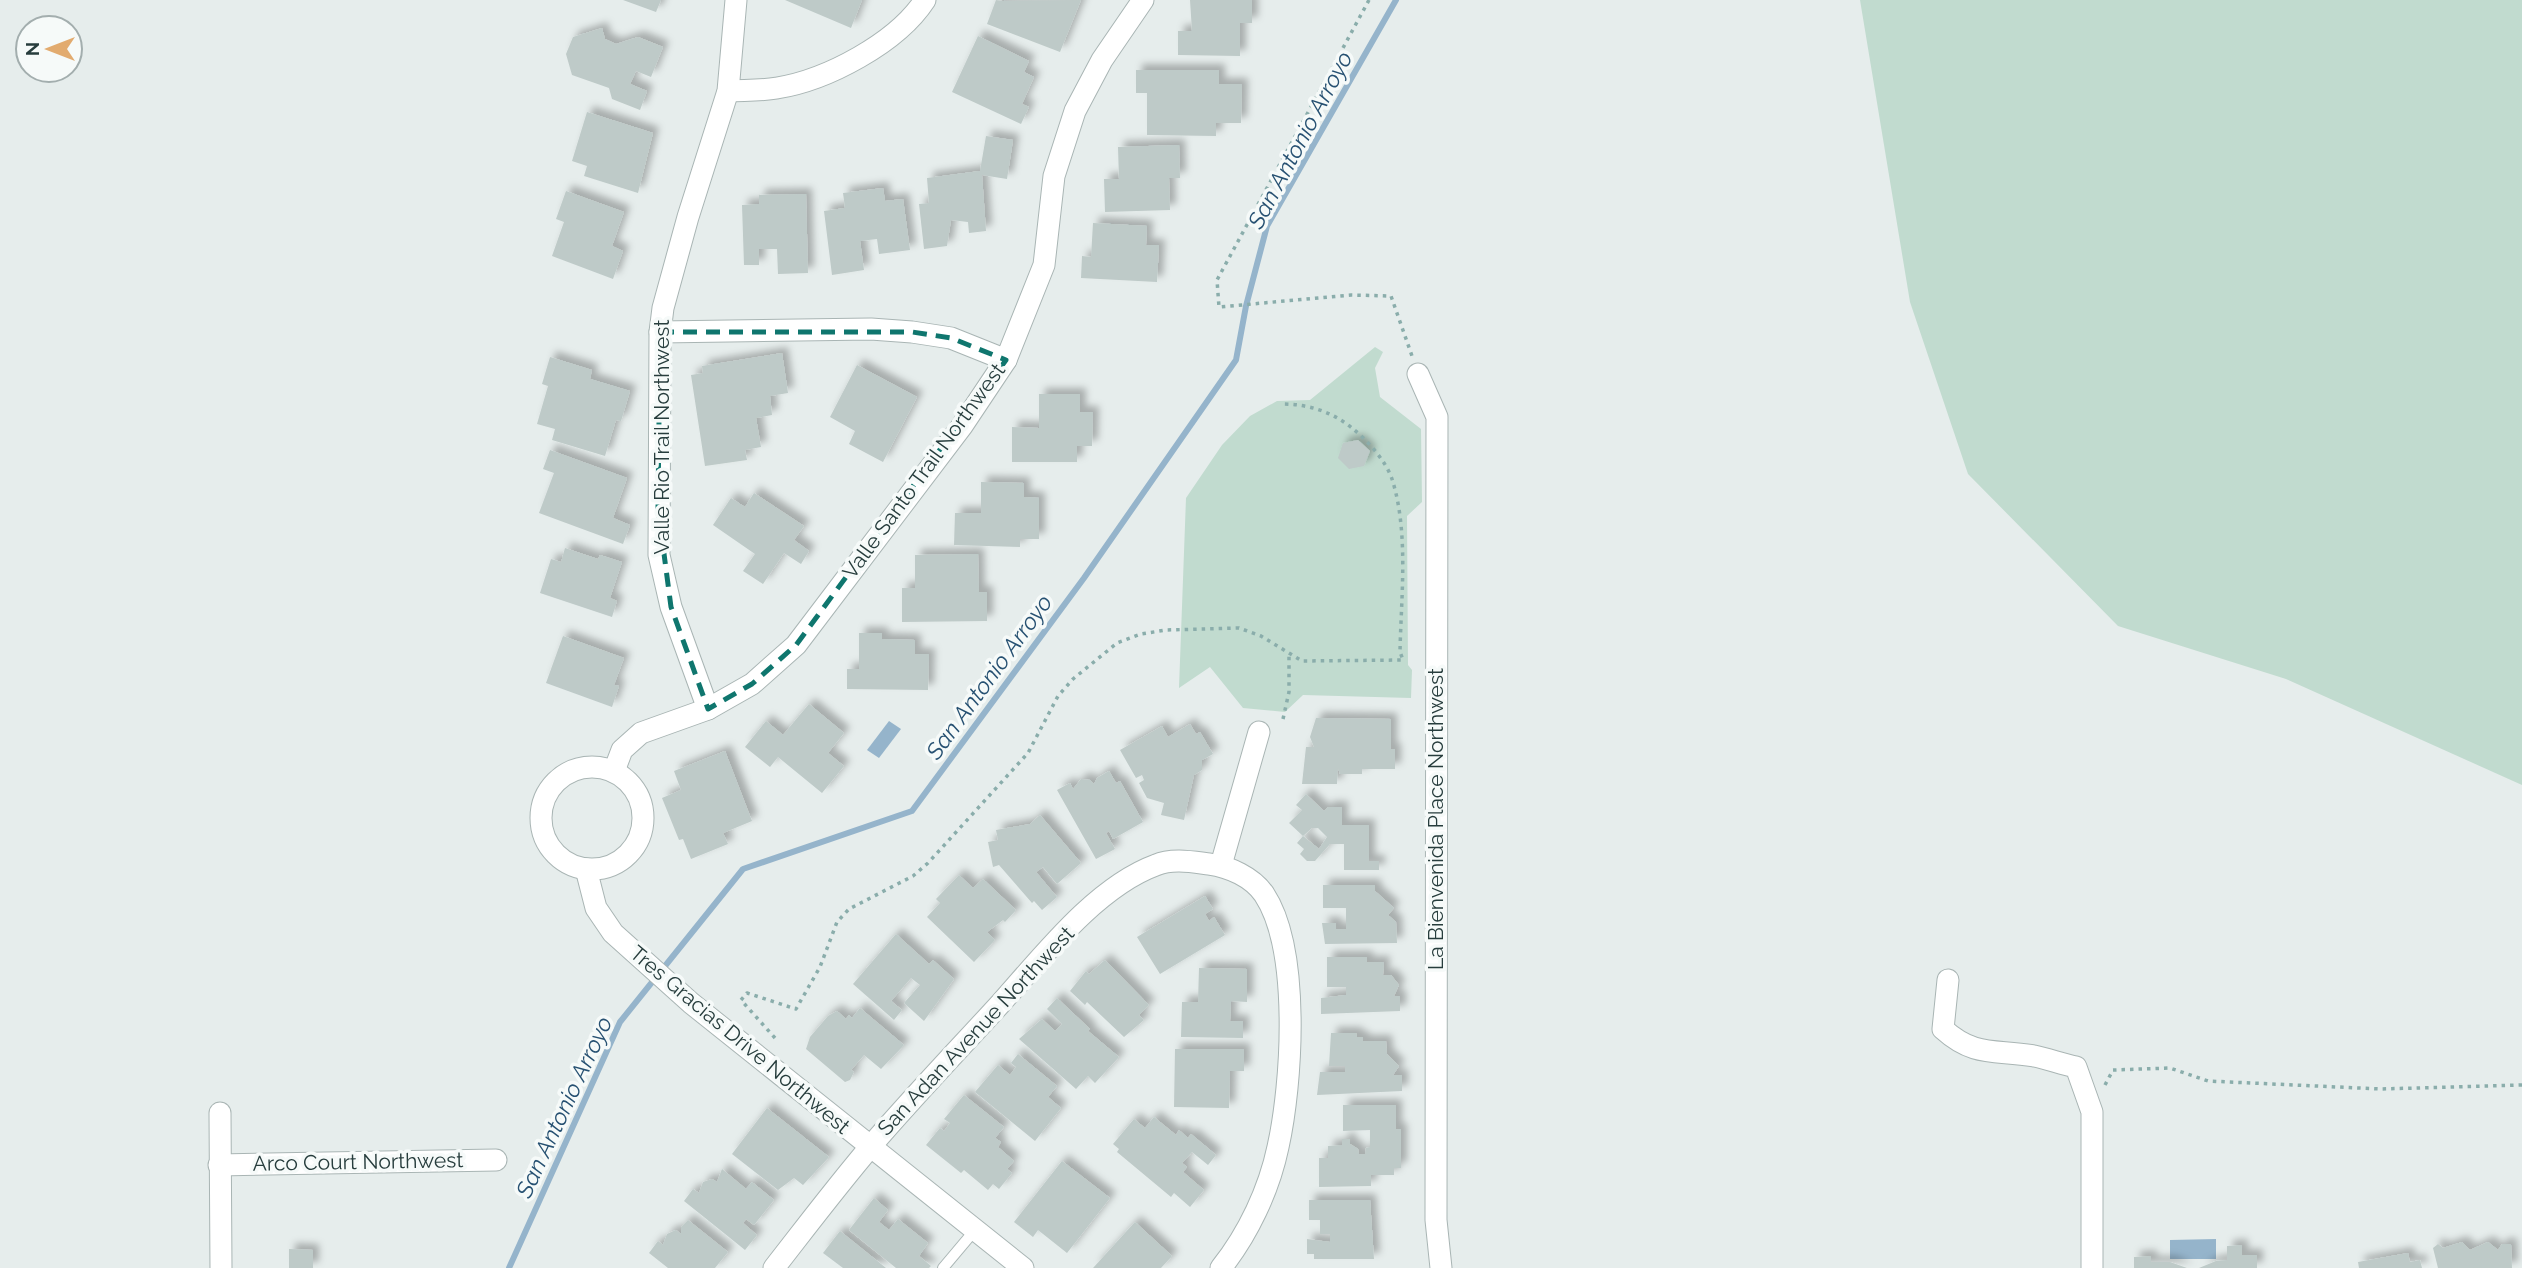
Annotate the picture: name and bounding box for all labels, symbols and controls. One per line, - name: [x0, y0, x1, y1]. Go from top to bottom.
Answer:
- north arrow: [14, 14, 84, 84]
- text: N: [21, 42, 43, 56]
- water label: San Antonio Arroyo: [1241, 47, 1358, 234]
- street label: Valle Rio Trail Northwest: [649, 320, 674, 554]
- street label: Valle Santo Trail Northwest: [837, 358, 1010, 583]
- water label: San Antonio Arroyo: [919, 589, 1057, 765]
- street label: La Bienvenida Place Northwest: [1423, 668, 1448, 970]
- street label: San Adan Avenue Northwest: [872, 921, 1079, 1140]
- street label: Tres Gracias Drive Northwest: [625, 940, 855, 1139]
- water label: San Antonio Arroyo: [509, 1012, 617, 1203]
- street label: Arco Court Northwest: [252, 1147, 464, 1176]

